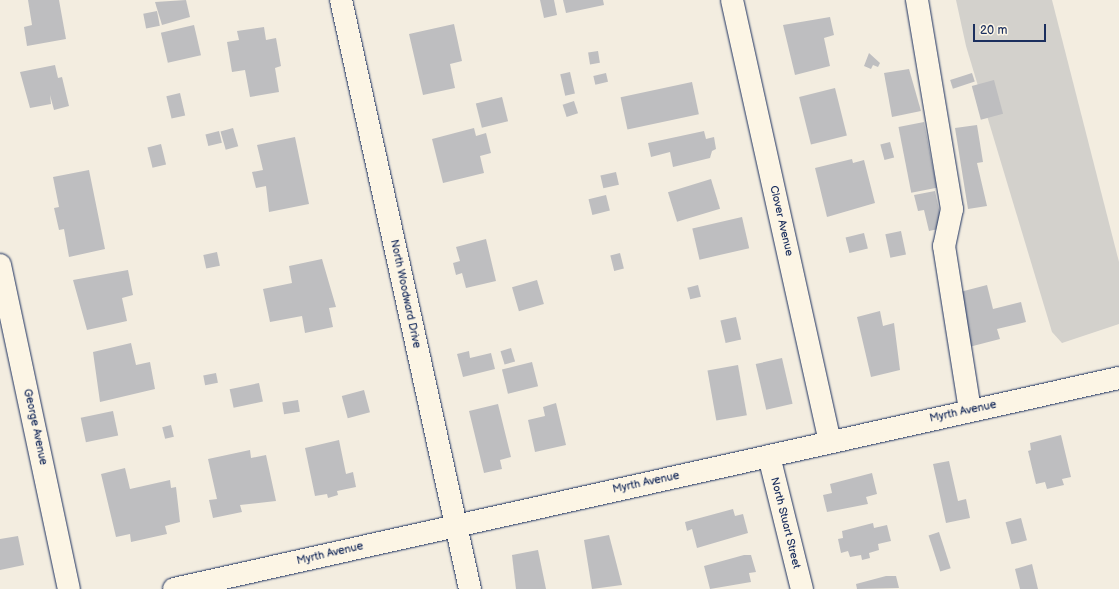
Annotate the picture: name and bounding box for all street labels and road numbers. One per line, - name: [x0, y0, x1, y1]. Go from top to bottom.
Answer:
- street label: Clover Avenue: [766, 184, 796, 258]
- street label: North Woodward Drive: [387, 238, 423, 350]
- street label: George Avenue: [20, 388, 50, 466]
- street label: Myrth Avenue: [928, 398, 998, 426]
- street label: Myrth Avenue: [611, 469, 681, 497]
- street label: North Stuart Street: [767, 476, 803, 570]
- street label: Myrth Avenue: [295, 540, 365, 568]

